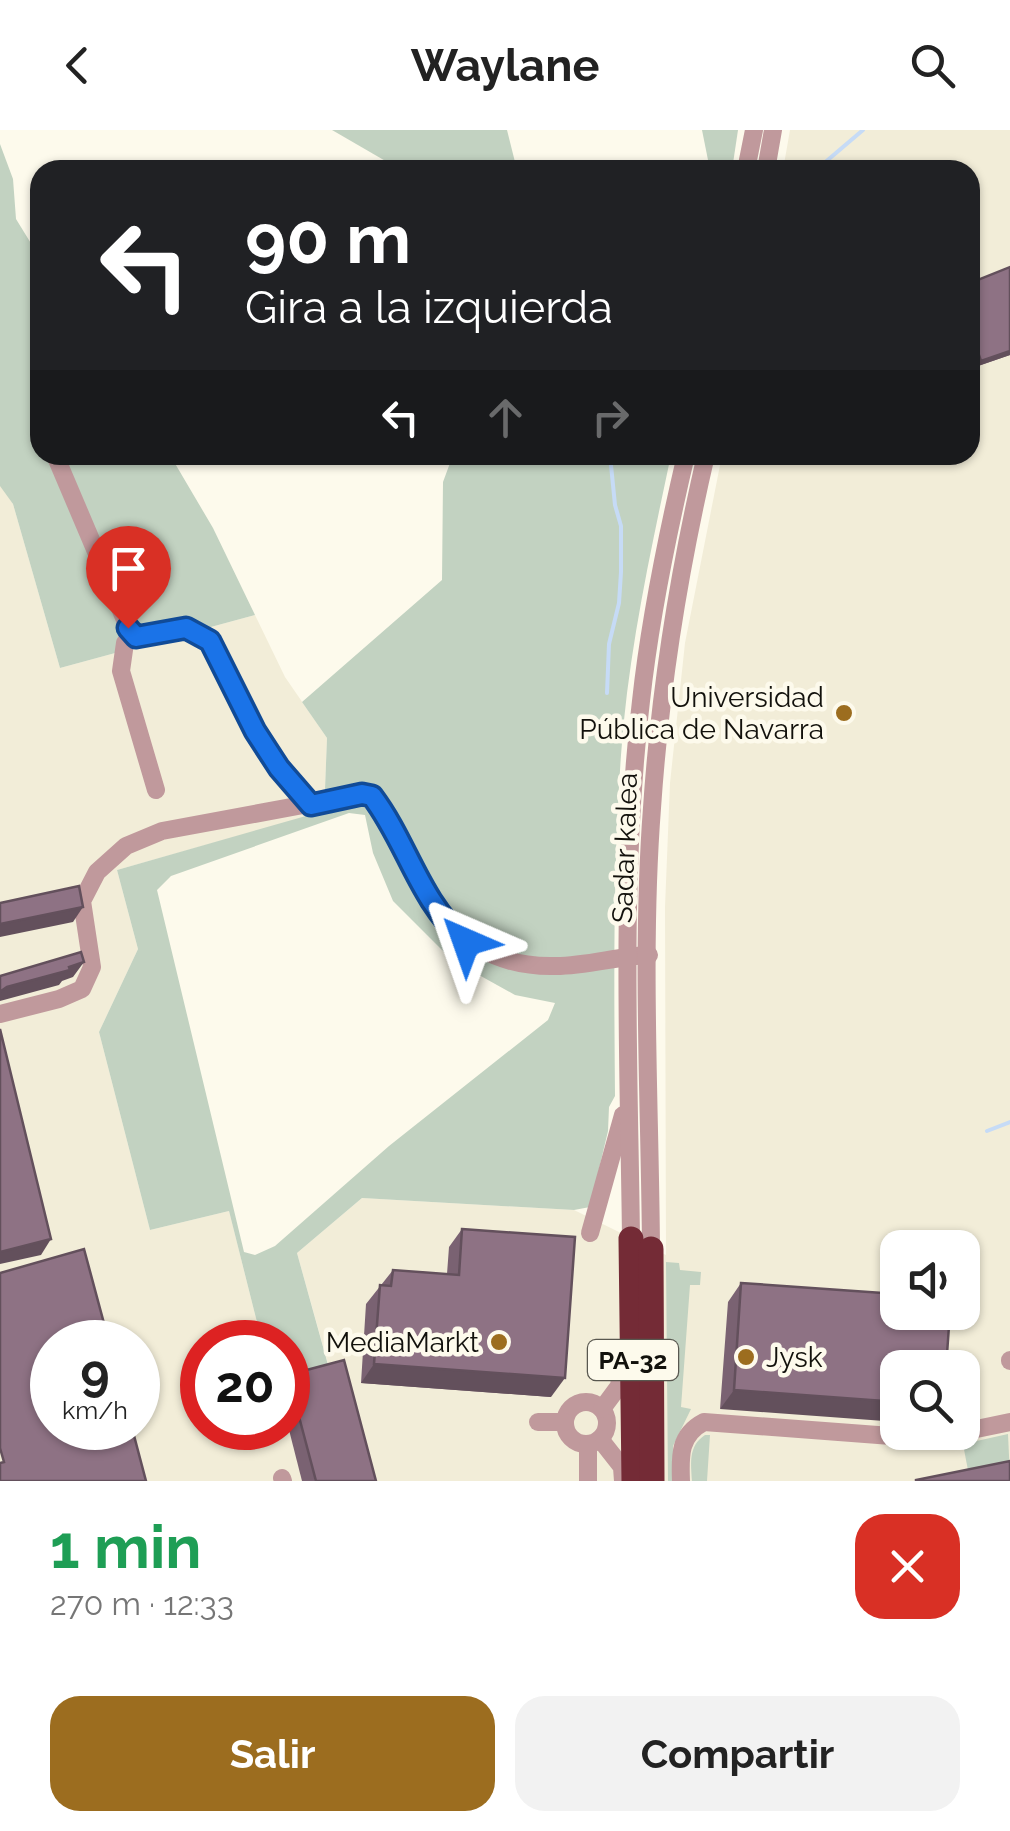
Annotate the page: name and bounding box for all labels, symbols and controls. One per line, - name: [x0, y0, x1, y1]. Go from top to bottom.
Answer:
- icon: back: [50, 38, 105, 93]
- icon: search: [905, 38, 960, 93]
- text: Waylane: [411, 39, 599, 92]
- text: 90 m: [245, 197, 411, 279]
- icon: left: [80, 200, 210, 330]
- text: Gira a la izquierda: [245, 281, 613, 334]
- icon: left: [373, 390, 428, 445]
- icon: ahead: [478, 390, 533, 445]
- icon: right: [583, 390, 638, 445]
- pin: [86, 526, 171, 629]
- icon: arrive: [101, 541, 156, 596]
- place label: Universidad Pública de Navarra: [579, 681, 824, 746]
- marker: Universidad Pública de Navarra: [833, 702, 855, 724]
- street label: Sadar kalea: [606, 772, 644, 924]
- position arrow: [414, 890, 518, 994]
- map controls: [880, 1230, 980, 1450]
- button: sound: [880, 1230, 980, 1330]
- speed limit sign: 20: [180, 1320, 310, 1450]
- place label: MediaMarkt: [326, 1326, 480, 1359]
- marker: MediaMarkt: [488, 1331, 510, 1353]
- road number: PA-32: [588, 1340, 678, 1380]
- place label: Jysk: [766, 1341, 823, 1374]
- text: 9: [80, 1343, 110, 1402]
- marker: Jysk: [735, 1346, 757, 1368]
- button: search: [880, 1350, 980, 1450]
- text: km/h: [62, 1395, 128, 1425]
- text: 1 min: [50, 1512, 201, 1582]
- button: close: [855, 1514, 960, 1619]
- text: 270 m · 12:33: [50, 1585, 234, 1622]
- button: Salir: [50, 1696, 495, 1811]
- button: Compartir: [515, 1696, 960, 1811]

